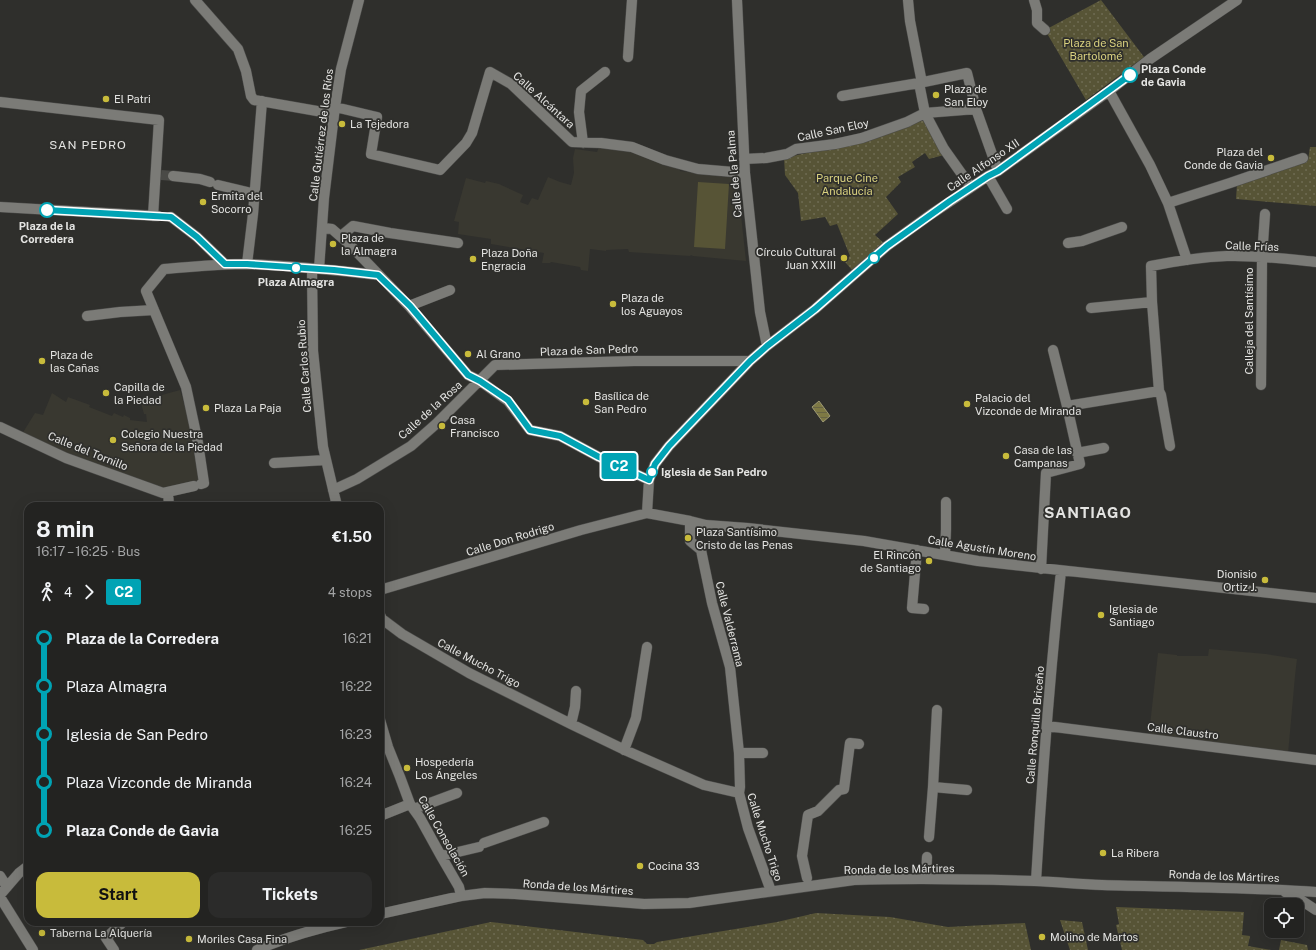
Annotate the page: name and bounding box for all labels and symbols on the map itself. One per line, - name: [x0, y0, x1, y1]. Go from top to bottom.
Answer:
- park label: Plaza de San Bartolomé: [1063, 37, 1129, 62]
- place label: Plaza Conde de Gavia: [1141, 63, 1206, 88]
- marker: Plaza Conde de Gavia: [1122, 67, 1138, 83]
- street label: Calle Gutiérrez de los Ríos: [307, 68, 335, 202]
- street label: Calle Alcántara: [511, 69, 577, 131]
- place label: Plaza de San Eloy: [944, 83, 988, 108]
- marker: Plaza de San Eloy: [931, 90, 941, 100]
- place label: El Patri: [114, 93, 151, 105]
- marker: El Patri: [101, 94, 111, 104]
- street label: Calle San Eloy: [796, 117, 870, 143]
- place label: La Tejedora: [350, 118, 409, 130]
- marker: La Tejedora: [337, 119, 347, 129]
- street label: Calle de la Palma: [724, 130, 744, 218]
- street label: Calle Alfonso XII: [945, 136, 1021, 194]
- district label: SAN PEDRO: [49, 138, 127, 152]
- place label: Plaza del Conde de Gavia: [1184, 146, 1263, 171]
- marker: Plaza del Conde de Gavia: [1266, 153, 1276, 163]
- park label: Parque Cine Andalucía: [816, 172, 878, 197]
- place label: Ermita del Socorro: [211, 190, 263, 215]
- marker: Ermita del Socorro: [198, 197, 208, 207]
- marker: Plaza de la Corredera: [39, 202, 55, 218]
- place label: Plaza de la Corredera: [19, 220, 75, 245]
- place label: Plaza de la Almagra: [341, 232, 397, 257]
- marker: Plaza de la Almagra: [328, 239, 338, 249]
- street label: Calle Frías: [1225, 239, 1279, 253]
- place label: Círculo Cultural Juan XXIII: [756, 246, 836, 271]
- place label: Plaza Doña Engracia: [481, 247, 538, 272]
- unlabelled marker: [868, 252, 880, 264]
- marker: Círculo Cultural Juan XXIII: [839, 253, 849, 263]
- marker: Plaza Doña Engracia: [468, 254, 478, 264]
- marker: Plaza Almagra: [290, 262, 302, 274]
- street label: Calleja del Santísimo: [1243, 268, 1255, 374]
- place label: Plaza Almagra: [258, 276, 334, 288]
- place label: Plaza de los Aguayos: [621, 292, 683, 317]
- marker: Plaza de los Aguayos: [608, 299, 618, 309]
- street label: Calle Carlos Rubio: [295, 319, 313, 413]
- street label: Plaza de San Pedro: [540, 342, 638, 358]
- place label: Al Grano: [476, 348, 521, 360]
- place label: Plaza de las Cañas: [50, 349, 99, 374]
- marker: Al Grano: [463, 349, 473, 359]
- marker: Plaza de las Cañas: [37, 356, 47, 366]
- street label: Calle de la Rosa: [396, 378, 464, 442]
- place label: Capilla de la Piedad: [114, 381, 165, 406]
- marker: Capilla de la Piedad: [101, 388, 111, 398]
- place label: Basílica de San Pedro: [594, 390, 649, 415]
- place label: Palacio del Vizconde de Miranda: [975, 392, 1081, 417]
- marker: Basílica de San Pedro: [581, 397, 591, 407]
- marker: Palacio del Vizconde de Miranda: [962, 399, 972, 409]
- place label: Plaza La Paja: [214, 402, 281, 414]
- marker: Plaza La Paja: [201, 403, 211, 413]
- place label: Casa Francisco: [450, 414, 499, 439]
- marker: Casa Francisco: [437, 421, 447, 431]
- place label: Colegio Nuestra Señora de la Piedad: [121, 428, 222, 453]
- street label: Calle del Tornillo: [46, 429, 130, 473]
- marker: Colegio Nuestra Señora de la Piedad: [108, 435, 118, 445]
- place label: Casa de las Campanas: [1014, 444, 1072, 469]
- marker: Casa de las Campanas: [1001, 451, 1011, 461]
- line badge: C2: [601, 453, 637, 479]
- marker: Iglesia de San Pedro: [646, 466, 658, 478]
- place label: Iglesia de San Pedro: [661, 466, 767, 478]
- district label: SANTIAGO: [1044, 504, 1132, 521]
- street label: Calle Don Rodrigo: [464, 520, 556, 558]
- place label: Plaza Santísimo Cristo de las Penas: [696, 526, 793, 551]
- marker: Plaza Santísimo Cristo de las Penas: [683, 533, 693, 543]
- street label: Calle Agustín Moreno: [927, 533, 1037, 563]
- place label: El Rincón de Santiago: [860, 549, 921, 574]
- marker: El Rincón de Santiago: [924, 556, 934, 566]
- place label: Dionisio Ortiz J.: [1217, 568, 1257, 593]
- marker: Dionisio Ortiz J.: [1260, 575, 1270, 585]
- street label: Calle Valderrama: [714, 580, 746, 668]
- place label: Iglesia de Santiago: [1109, 603, 1158, 628]
- marker: Iglesia de Santiago: [1096, 610, 1106, 620]
- street label: Calle Mucho Trigo: [436, 636, 522, 690]
- street label: Calle Ronquillo Briceño: [1024, 665, 1046, 785]
- street label: Calle Claustro: [1146, 721, 1220, 741]
- place label: Hospedería Los Ángeles: [415, 756, 478, 781]
- marker: Hospedería Los Ángeles: [402, 763, 412, 773]
- street label: Calle Mucho Trigo: [745, 791, 785, 883]
- street label: Calle Consolación: [416, 794, 472, 878]
- place label: La Ribera: [1111, 847, 1159, 859]
- marker: La Ribera: [1098, 848, 1108, 858]
- place label: Cocina 33: [648, 860, 699, 872]
- marker: Cocina 33: [635, 861, 645, 871]
- street label: Ronda de los Mártires: [843, 862, 955, 876]
- street label: Ronda de los Mártires: [1168, 868, 1280, 884]
- street label: Ronda de los Mártires: [522, 877, 634, 897]
- place label: Taberna La Alquería: [50, 927, 152, 939]
- marker: Taberna La Alquería: [37, 928, 47, 938]
- place label: Molino de Martos: [1050, 931, 1139, 943]
- marker: Molino de Martos: [1037, 932, 1047, 942]
- place label: Moriles Casa Fina: [197, 933, 287, 945]
- marker: Moriles Casa Fina: [184, 934, 194, 944]

